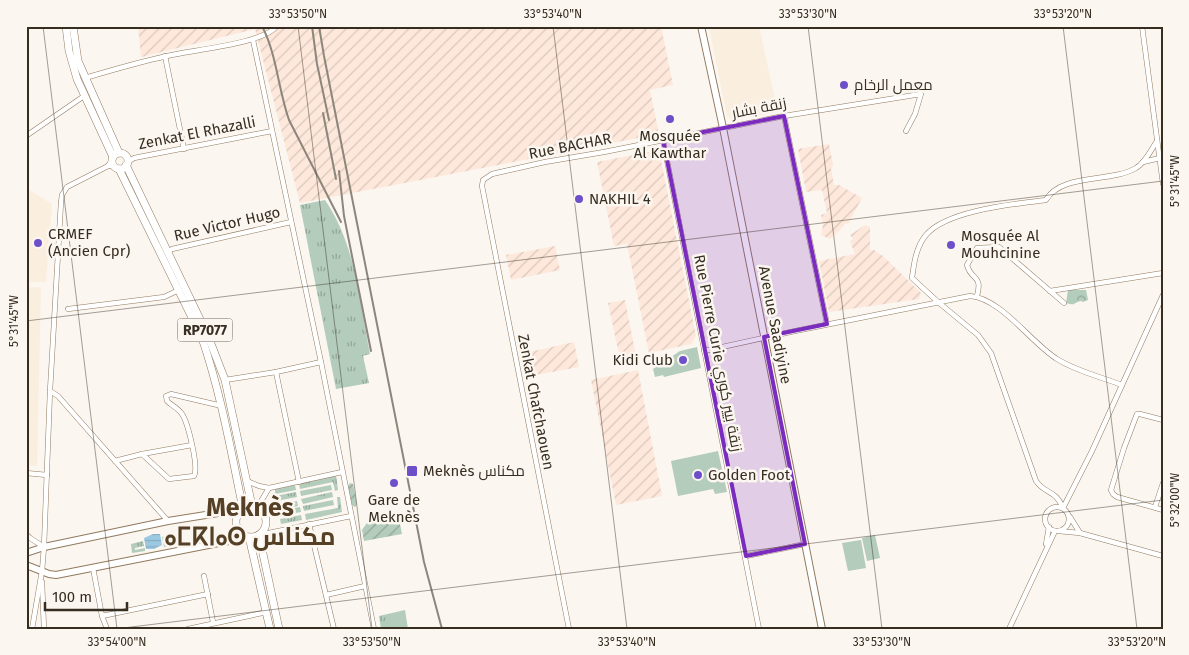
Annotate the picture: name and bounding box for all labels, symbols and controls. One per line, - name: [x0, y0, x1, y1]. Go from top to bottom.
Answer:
- text: 33°53'50"N: [269, 7, 327, 21]
- text: 33°53'40"N: [524, 7, 582, 21]
- text: 33°53'30"N: [779, 7, 837, 21]
- text: 33°53'20"N: [1034, 7, 1092, 21]
- place label: معمل الرخام: [854, 76, 933, 95]
- marker: معمل الرخام: [838, 79, 850, 91]
- street label: زنقة بشار: [729, 94, 788, 122]
- street label: Zenkat El Rhazalli: [137, 113, 257, 153]
- marker: Mosquée Al Kawthar: [664, 113, 676, 125]
- place label: Mosquée Al Kawthar: [634, 127, 707, 162]
- street label: Rue BACHAR: [527, 129, 613, 163]
- text: 5°31'45"W: [1168, 155, 1182, 207]
- place label: NAKHIL 4: [589, 190, 651, 208]
- marker: NAKHIL 4: [573, 193, 585, 205]
- street label: Rue Victor Hugo: [172, 203, 282, 245]
- place label: CRMEF (Ancien Cpr): [48, 225, 130, 260]
- place label: Mosquée Al Mouhcinine: [961, 227, 1040, 262]
- marker: CRMEF (Ancien Cpr): [32, 237, 44, 249]
- marker: Mosquée Al Mouhcinine: [945, 239, 957, 251]
- street label: Rue Pierre Curie زنقة بيير كوري: [687, 253, 746, 454]
- street label: Avenue Saadiyine: [755, 264, 795, 386]
- text: 5°31'45"W: [7, 295, 21, 347]
- road number: RP7077: [178, 318, 232, 342]
- street label: Zenkat Chafchaouen: [514, 332, 558, 472]
- place label: Kidi Club: [612, 351, 673, 369]
- marker: Kidi Club: [677, 354, 689, 366]
- place label: Meknès مكناس: [423, 462, 525, 481]
- marker: Meknès مكناس: [405, 464, 419, 478]
- place label: Golden Foot: [708, 466, 791, 484]
- marker: Golden Foot: [692, 469, 704, 481]
- text: 5°32'00"W: [1168, 473, 1182, 527]
- marker: Gare de Meknès: [388, 477, 400, 489]
- place label: Gare de Meknès: [368, 491, 420, 526]
- district label: Meknès ⴰⵎⴽⵏⴰⵙ مكناس: [164, 493, 336, 552]
- scale bar: [45, 580, 128, 612]
- text: 100 m: [52, 588, 92, 606]
- text: 33°54'00"N: [88, 635, 146, 649]
- text: 33°53'50"N: [343, 635, 401, 649]
- text: 33°53'40"N: [598, 635, 656, 649]
- text: 33°53'30"N: [853, 635, 911, 649]
- text: 33°53'20"N: [1108, 635, 1166, 649]

